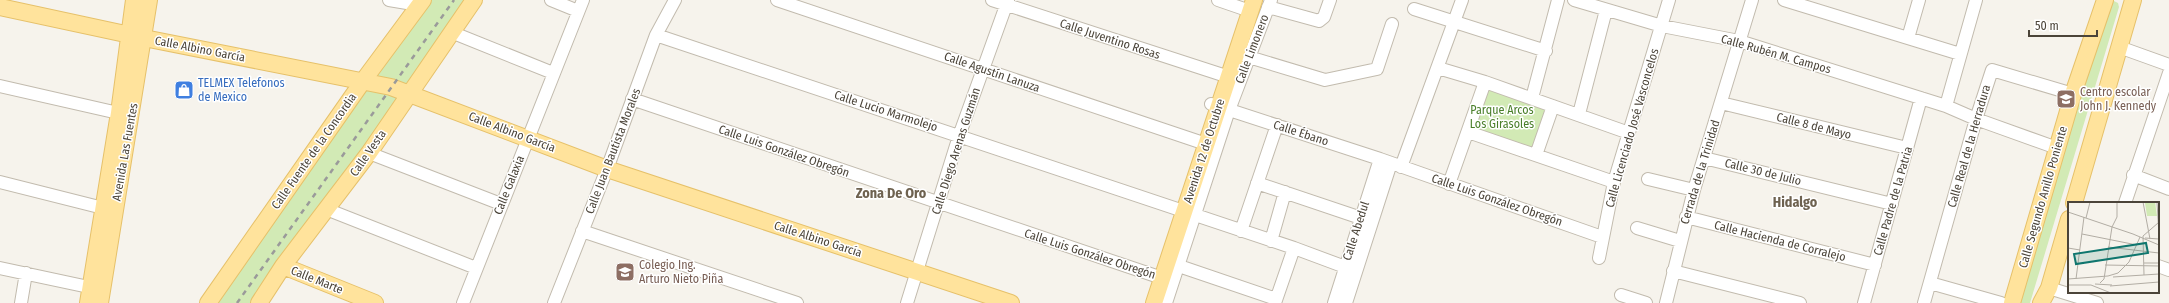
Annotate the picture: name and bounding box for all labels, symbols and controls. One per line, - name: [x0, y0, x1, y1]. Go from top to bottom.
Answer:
- street label: Calle Limonero: [1232, 12, 1272, 86]
- scale bar: [2029, 12, 2097, 38]
- street label: Calle Juventino Rosas: [1058, 16, 1162, 62]
- text: 50 m: [2035, 19, 2059, 33]
- street label: Calle Rubén M. Campos: [1719, 32, 1833, 76]
- street label: Calle Albino García: [154, 33, 246, 65]
- street label: Calle Licenciado José Vasconcelos: [1603, 47, 1661, 209]
- street label: Calle Agustín Lanuza: [942, 49, 1042, 95]
- place label: TELMEX Telefonos de Mexico: [198, 76, 285, 104]
- shop icon: TELMEX Telefonos de Mexico: [173, 79, 195, 101]
- street label: Calle Real de la Herradura: [1945, 83, 1993, 209]
- place label: Centro escolar John J. Kennedy: [2080, 85, 2157, 113]
- street label: Calle Juan Bautista Morales: [583, 86, 643, 216]
- street label: Calle Diego Arenas Guzmán: [929, 86, 983, 216]
- street label: Calle Lucio Marmolejo: [832, 88, 940, 134]
- school or university icon: Centro escolar John J. Kennedy: [2055, 88, 2077, 110]
- street label: Calle Fuente de la Concordia: [269, 90, 360, 212]
- street label: Avenida 12 de Octubre: [1180, 97, 1228, 205]
- street label: Avenida Las Fuentes: [109, 102, 141, 202]
- park label: Parque Arcos Los Girasoles: [1470, 103, 1534, 131]
- street label: Calle Albino García: [467, 109, 557, 155]
- street label: Calle 8 de Mayo: [1775, 110, 1853, 142]
- street label: Calle Ébano: [1272, 117, 1331, 148]
- street label: Cerrada de la Trinidad: [1677, 118, 1723, 226]
- street label: Calle Luis González Obregón: [717, 122, 851, 180]
- street label: Calle Segundo Anillo Poniente: [2016, 124, 2070, 270]
- street label: Calle Vesta: [347, 127, 389, 179]
- street label: Calle Padre de la Patria: [1871, 145, 1915, 257]
- street label: Calle Galaxia: [491, 153, 527, 217]
- street label: Calle 30 de Julio: [1723, 156, 1803, 188]
- street label: Calle Luis González Obregón: [1430, 171, 1564, 229]
- district label: Zona De Oro: [856, 185, 927, 202]
- district label: Hidalgo: [1773, 194, 1818, 211]
- street label: Calle Abedul: [1340, 200, 1372, 262]
- inset map: [2068, 202, 2159, 293]
- street label: Calle Albino García: [772, 218, 864, 260]
- street label: Calle Hacienda de Corralejo: [1713, 218, 1847, 264]
- street label: Calle Luis González Obregón: [1023, 226, 1157, 282]
- place label: Colegio Ing. Arturo Nieto Piña: [639, 258, 723, 286]
- school or university icon: Colegio Ing. Arturo Nieto Piña: [614, 261, 636, 283]
- street label: Calle Marte: [289, 263, 345, 297]

